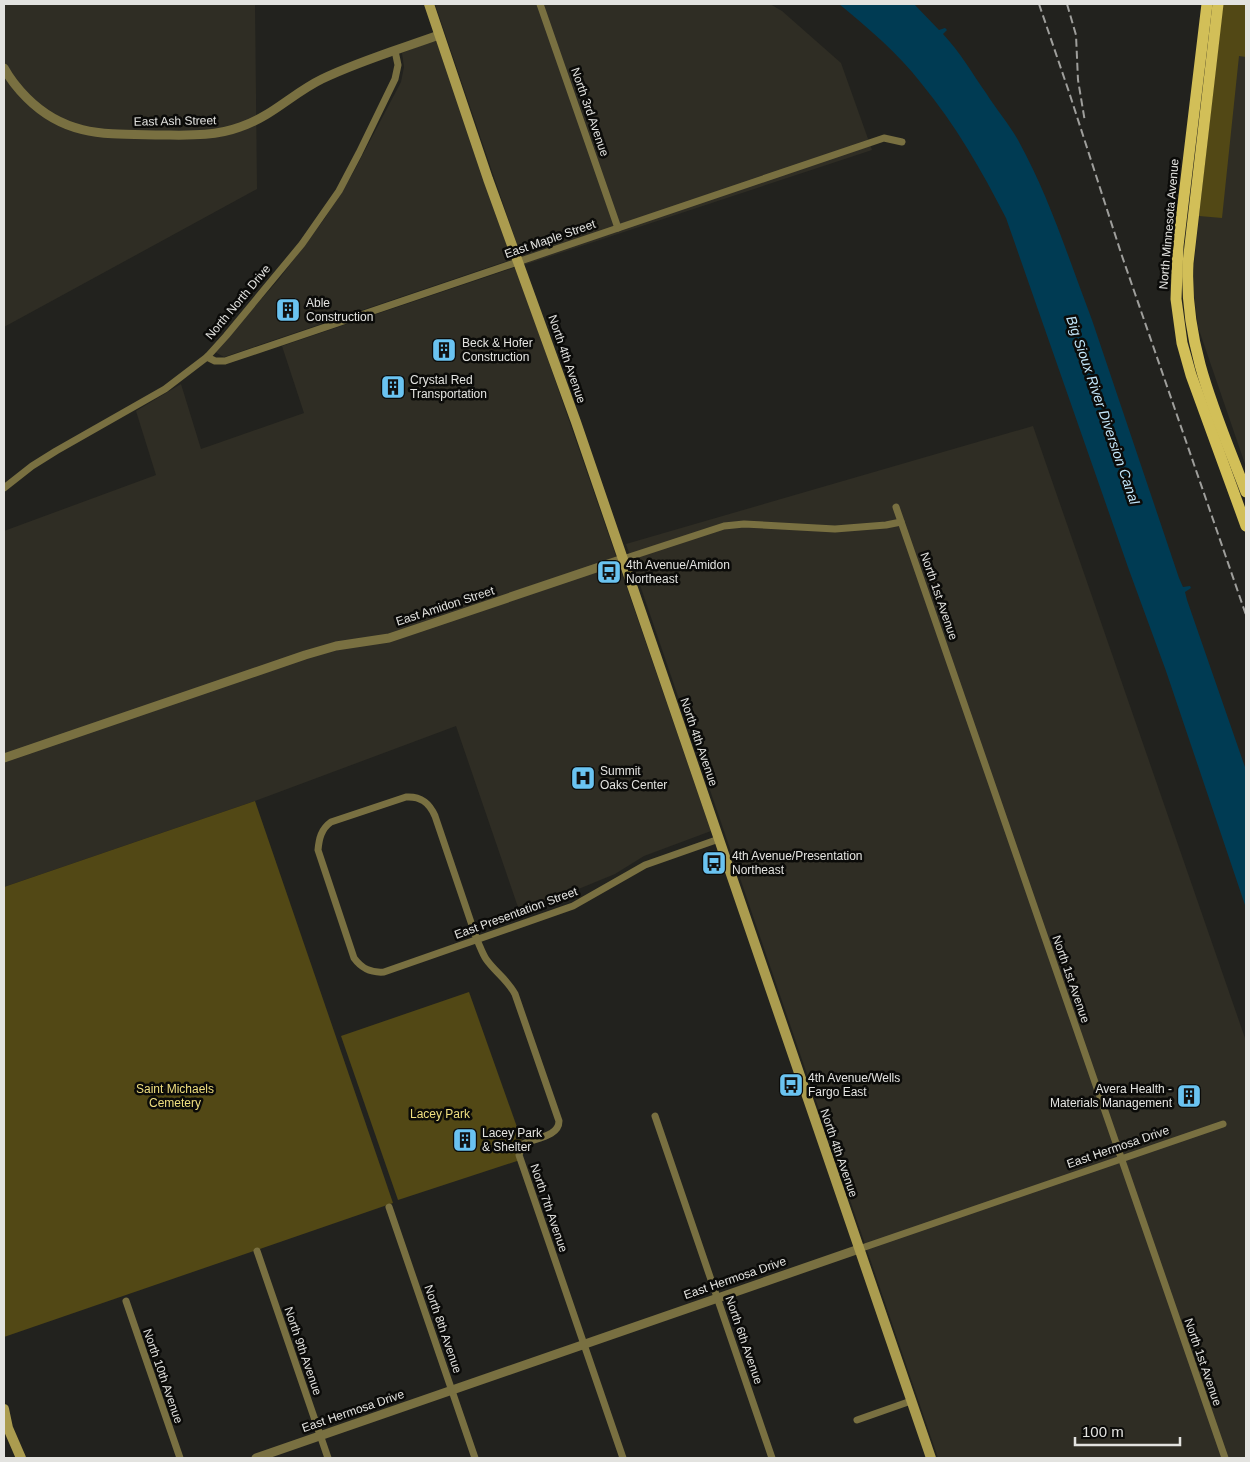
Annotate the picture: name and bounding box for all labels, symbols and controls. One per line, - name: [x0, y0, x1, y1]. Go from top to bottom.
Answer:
- street label: North 3rd Avenue: [568, 66, 612, 159]
- street label: East Ash Street: [134, 113, 217, 129]
- street label: North Minnesota Avenue: [1156, 158, 1182, 290]
- street label: East Maple Street: [503, 217, 598, 261]
- street label: North North Drive: [203, 261, 274, 342]
- place label: Able Construction: [306, 296, 373, 324]
- building icon: Able Construction: [275, 297, 301, 323]
- street label: North 4th Avenue: [545, 313, 589, 405]
- water label: Big Sioux River Diversion Canal: [1063, 314, 1143, 507]
- place label: Beck & Hofer Construction: [462, 336, 533, 364]
- building icon: Beck & Hofer Construction: [431, 337, 457, 363]
- place label: Crystal Red Transportation: [410, 373, 487, 401]
- building icon: Crystal Red Transportation: [380, 374, 406, 400]
- street label: North 1st Avenue: [917, 550, 961, 642]
- place label: 4th Avenue/Amidon Northeast: [626, 558, 730, 586]
- bus stop icon: 4th Avenue/Amidon Northeast: [596, 559, 622, 585]
- street label: East Amidon Street: [394, 583, 497, 629]
- street label: North 4th Avenue: [677, 696, 721, 788]
- place label: Summit Oaks Center: [600, 764, 667, 792]
- hospital icon: Summit Oaks Center: [570, 765, 596, 791]
- place label: 4th Avenue/Presentation Northeast: [732, 849, 863, 877]
- bus stop icon: 4th Avenue/Presentation Northeast: [701, 850, 727, 876]
- street label: East Presentation Street: [452, 884, 580, 942]
- street label: North 1st Avenue: [1049, 933, 1093, 1025]
- place label: 4th Avenue/Wells Fargo East: [808, 1071, 900, 1099]
- bus stop icon: 4th Avenue/Wells Fargo East: [778, 1072, 804, 1098]
- park label: Saint Michaels Cemetery: [136, 1082, 214, 1110]
- place label: Avera Health - Materials Management: [1050, 1082, 1173, 1110]
- building icon: Avera Health - Materials Management: [1176, 1083, 1202, 1109]
- park label: Lacey Park: [410, 1107, 471, 1121]
- street label: North 4th Avenue: [817, 1107, 861, 1199]
- street label: East Hermosa Drive: [1065, 1123, 1171, 1171]
- place label: Lacey Park & Shelter: [482, 1126, 543, 1154]
- building icon: Lacey Park & Shelter: [452, 1127, 478, 1153]
- street label: North 7th Avenue: [527, 1162, 571, 1254]
- street label: East Hermosa Drive: [682, 1254, 788, 1302]
- street label: North 8th Avenue: [421, 1283, 465, 1375]
- street label: North 6th Avenue: [722, 1294, 766, 1386]
- street label: North 9th Avenue: [281, 1305, 325, 1397]
- street label: North 1st Avenue: [1181, 1316, 1225, 1408]
- street label: North 10th Avenue: [140, 1327, 186, 1425]
- street label: East Hermosa Drive: [300, 1387, 406, 1435]
- scale bar: [1075, 1414, 1180, 1446]
- text: 100 m: [1082, 1423, 1124, 1440]

